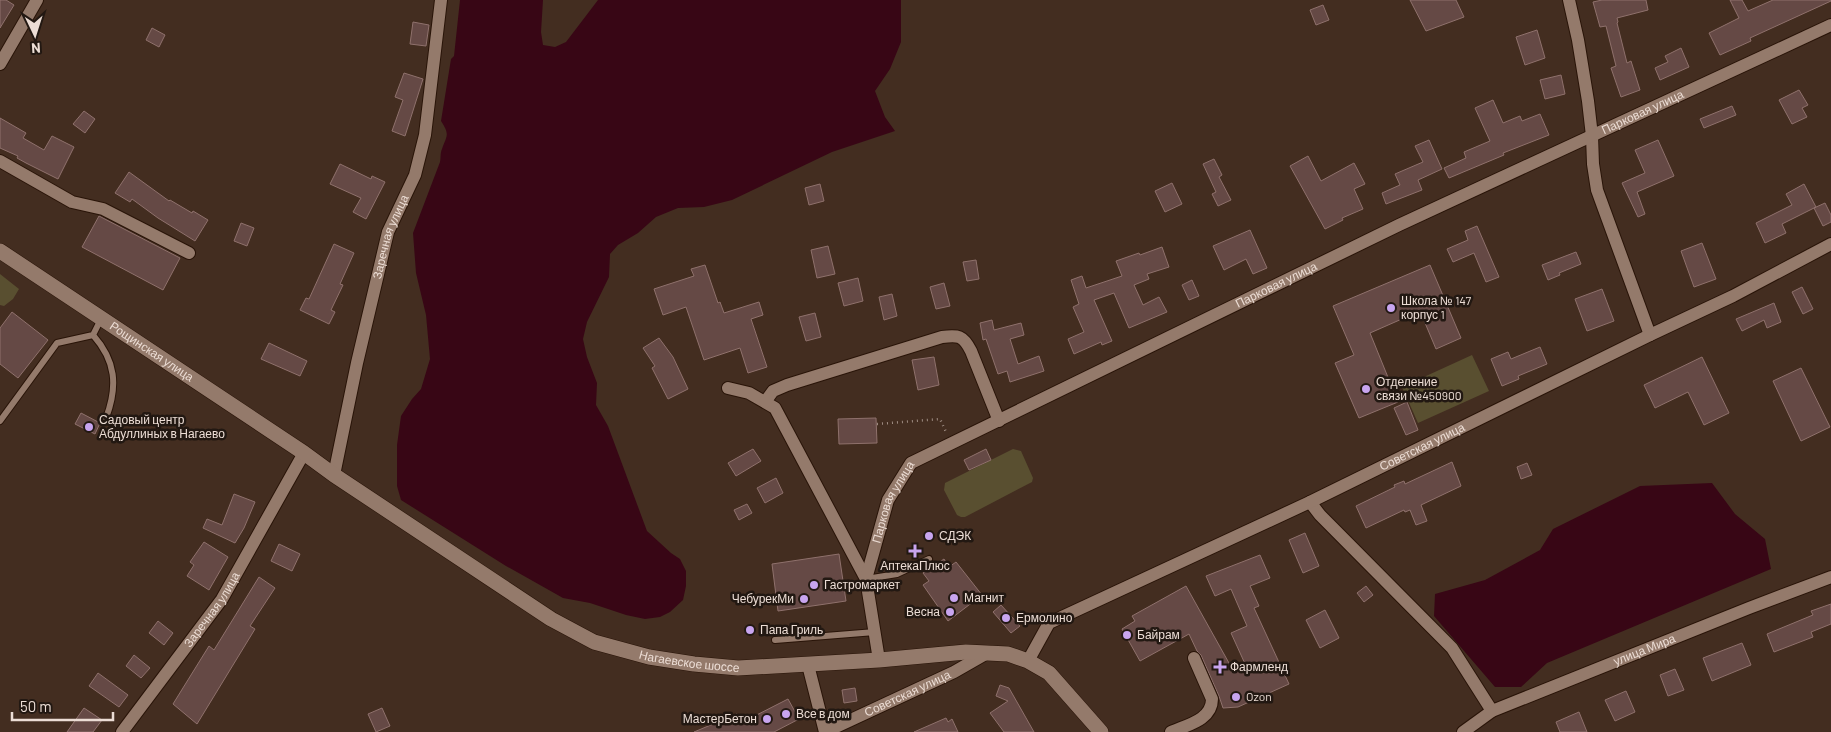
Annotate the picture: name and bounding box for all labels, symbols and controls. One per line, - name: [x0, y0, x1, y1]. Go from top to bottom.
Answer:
- north arrow: [10, 10, 60, 60]
- text: N: [31, 40, 41, 57]
- street label: Парковая улица: [1599, 86, 1686, 136]
- street label: Заречная улица: [369, 192, 411, 280]
- street label: Парковая улица: [1233, 258, 1319, 310]
- place label: Школа № 147 корпус 1: [1401, 293, 1472, 322]
- marker: Школа № 147 корпус 1: [1385, 302, 1397, 314]
- street label: Рощинская улица: [108, 318, 197, 384]
- place label: Отделение связи №450900: [1376, 374, 1462, 402]
- marker: Отделение связи №450900: [1360, 383, 1372, 395]
- place label: Садовый центр Абдуллиных в Нагаево: [99, 412, 225, 441]
- street label: Советская улица: [1377, 419, 1467, 473]
- marker: Садовый центр Абдуллиных в Нагаево: [83, 421, 95, 433]
- street label: Парковая улица: [868, 458, 917, 544]
- place label: СДЭК: [939, 528, 971, 543]
- marker: СДЭК: [923, 530, 935, 542]
- marker: АптекаПлюс: [909, 545, 921, 557]
- place label: АптекаПлюс: [880, 558, 950, 572]
- street label: Заречная улица: [180, 569, 242, 649]
- place label: Гастромаркет: [824, 577, 901, 592]
- marker: Гастромаркет: [808, 579, 820, 591]
- place label: Магнит: [964, 590, 1005, 604]
- place label: ЧебурекМи: [732, 591, 794, 606]
- marker: Магнит: [948, 592, 960, 604]
- marker: ЧебурекМи: [798, 593, 810, 605]
- place label: Весна: [906, 604, 940, 618]
- marker: Весна: [944, 606, 956, 618]
- place label: Ермолино: [1016, 610, 1073, 625]
- marker: Ермолино: [1000, 612, 1012, 624]
- place label: Папа Гриль: [760, 622, 823, 637]
- marker: Папа Гриль: [744, 624, 756, 636]
- place label: Байрам: [1137, 627, 1180, 642]
- marker: Байрам: [1121, 629, 1133, 641]
- street label: улица Мира: [1611, 630, 1677, 669]
- street label: Нагаевское шоссе: [638, 647, 741, 674]
- place label: Фармленд: [1230, 659, 1288, 674]
- marker: Фармленд: [1214, 661, 1226, 673]
- street label: Советская улица: [862, 667, 953, 719]
- place label: Ozon: [1246, 689, 1272, 703]
- scale bar: [12, 690, 114, 722]
- marker: Ozon: [1230, 691, 1242, 703]
- text: 50 m: [20, 697, 52, 715]
- place label: Все в дом: [796, 706, 850, 721]
- marker: Все в дом: [780, 708, 792, 720]
- place label: МастерБетон: [683, 711, 757, 726]
- marker: МастерБетон: [761, 713, 773, 725]

